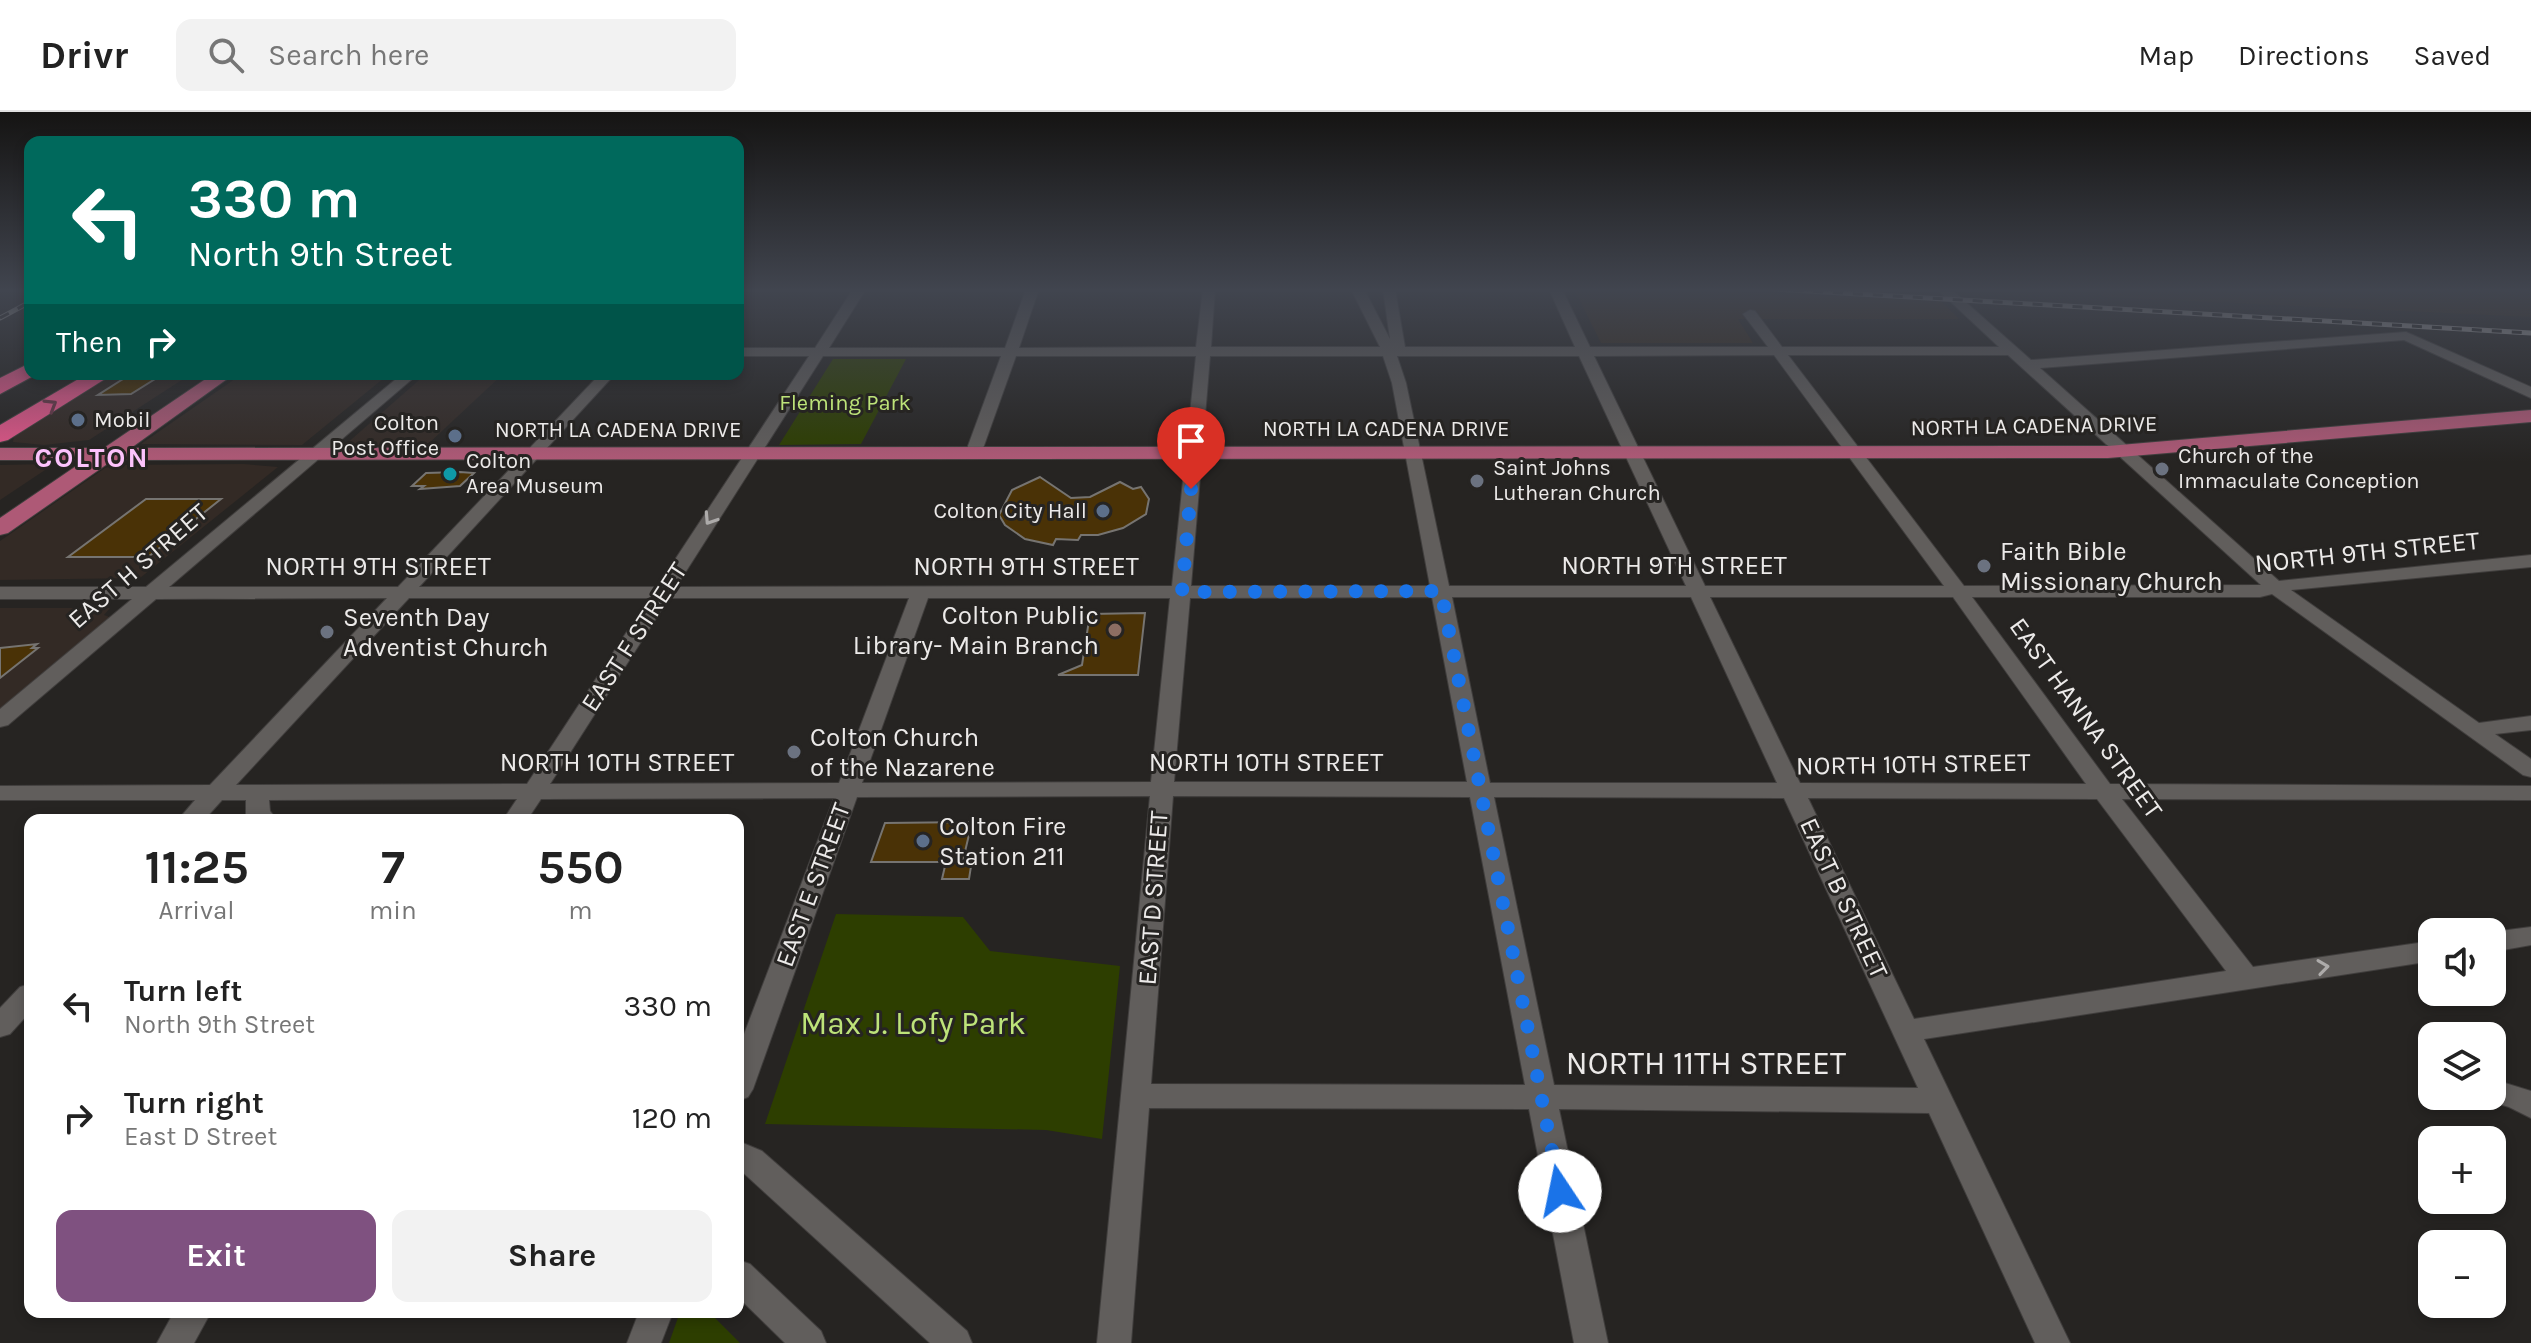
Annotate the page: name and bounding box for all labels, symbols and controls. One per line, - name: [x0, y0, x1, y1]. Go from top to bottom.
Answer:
- search box: [176, 19, 736, 91]
- text: Drivr: [40, 33, 128, 78]
- icon: search: [204, 33, 248, 77]
- text: Search here: [268, 37, 429, 73]
- text: Map: [2139, 39, 2194, 72]
- text: Directions: [2238, 39, 2370, 72]
- text: Saved: [2414, 39, 2491, 72]
- text: 330 m: [188, 166, 360, 231]
- icon: left: [56, 168, 160, 272]
- text: North 9th Street: [188, 233, 453, 275]
- icon: right: [139, 320, 183, 364]
- text: Then: [56, 324, 123, 360]
- park label: Fleming Park: [779, 390, 911, 416]
- one-way arrow: [42, 399, 57, 414]
- place label: Mobil: [94, 407, 150, 433]
- pin: [1157, 407, 1225, 489]
- place label: Colton Post Office: [331, 410, 439, 461]
- marker: Mobil: [69, 411, 87, 429]
- street label: NORTH LA CADENA DRIVE: [1910, 411, 2158, 441]
- street label: NORTH LA CADENA DRIVE: [1263, 416, 1509, 442]
- street label: NORTH LA CADENA DRIVE: [495, 417, 741, 443]
- icon: arrive: [1169, 419, 1213, 463]
- marker: Colton Post Office: [446, 427, 464, 445]
- district label: COLTON: [34, 441, 150, 474]
- place label: Church of the Immaculate Conception: [2178, 443, 2420, 494]
- place label: Colton Area Museum: [466, 448, 604, 499]
- place label: Saint Johns Lutheran Church: [1493, 455, 1661, 506]
- marker: Church of the Immaculate Conception: [2153, 460, 2171, 478]
- marker: Colton Area Museum: [441, 465, 459, 483]
- marker: Saint Johns Lutheran Church: [1468, 472, 1486, 490]
- street label: EAST H STREET: [62, 497, 214, 635]
- place label: Colton City Hall: [934, 498, 1087, 524]
- marker: Colton City Hall: [1094, 502, 1112, 520]
- one-way arrow: [705, 510, 720, 525]
- street label: NORTH 9TH STREET: [2253, 525, 2481, 579]
- place label: Faith Bible Missionary Church: [2000, 536, 2223, 597]
- street label: NORTH 9TH STREET: [1561, 550, 1787, 581]
- street label: NORTH 9TH STREET: [265, 551, 491, 582]
- street label: NORTH 9TH STREET: [913, 551, 1139, 582]
- street label: EAST F STREET: [574, 557, 694, 717]
- marker: Faith Bible Missionary Church: [1975, 557, 1993, 575]
- place label: Colton Public Library- Main Branch: [853, 600, 1099, 661]
- place label: Seventh Day Adventist Church: [343, 602, 548, 663]
- street label: EAST HANNA STREET: [2003, 612, 2169, 824]
- marker: Colton Public Library- Main Branch: [1106, 621, 1124, 639]
- marker: Seventh Day Adventist Church: [318, 623, 336, 641]
- place label: Colton Church of the Nazarene: [810, 722, 995, 783]
- marker: Colton Church of the Nazarene: [785, 743, 803, 761]
- street label: NORTH 10TH STREET: [1795, 746, 2031, 782]
- street label: NORTH 10TH STREET: [500, 747, 734, 778]
- street label: NORTH 10TH STREET: [1149, 747, 1383, 778]
- street label: EAST E STREET: [769, 799, 857, 971]
- street label: EAST D STREET: [1131, 810, 1175, 986]
- place label: Colton Fire Station 211: [939, 811, 1066, 872]
- street label: EAST B STREET: [1793, 813, 1895, 983]
- marker: Colton Fire Station 211: [914, 832, 932, 850]
- text: 11:25: [144, 839, 249, 895]
- text: 7: [381, 839, 405, 895]
- text: 550: [537, 839, 624, 895]
- text: Arrival: [158, 895, 235, 926]
- text: min: [369, 895, 417, 926]
- text: m: [568, 895, 593, 926]
- map controls: [2418, 918, 2506, 1318]
- button: sound: [2418, 918, 2506, 1006]
- one-way arrow: [2316, 959, 2330, 976]
- text: Turn left: [124, 973, 242, 1009]
- icon: left: [56, 984, 100, 1028]
- text: 330 m: [624, 988, 712, 1024]
- park label: Max J. Lofy Park: [800, 1005, 1026, 1042]
- text: North 9th Street: [124, 1009, 315, 1040]
- button: layers: [2418, 1022, 2506, 1110]
- street label: NORTH 11TH STREET: [1566, 1045, 1846, 1082]
- text: Turn right: [124, 1085, 264, 1121]
- icon: right: [56, 1096, 100, 1140]
- text: 120 m: [632, 1100, 712, 1136]
- text: East D Street: [124, 1121, 277, 1152]
- button: +: [2418, 1126, 2506, 1214]
- position arrow: [1518, 1149, 1602, 1233]
- button: Exit: [56, 1210, 376, 1302]
- button: Share: [392, 1210, 712, 1302]
- button: −: [2418, 1230, 2506, 1318]

